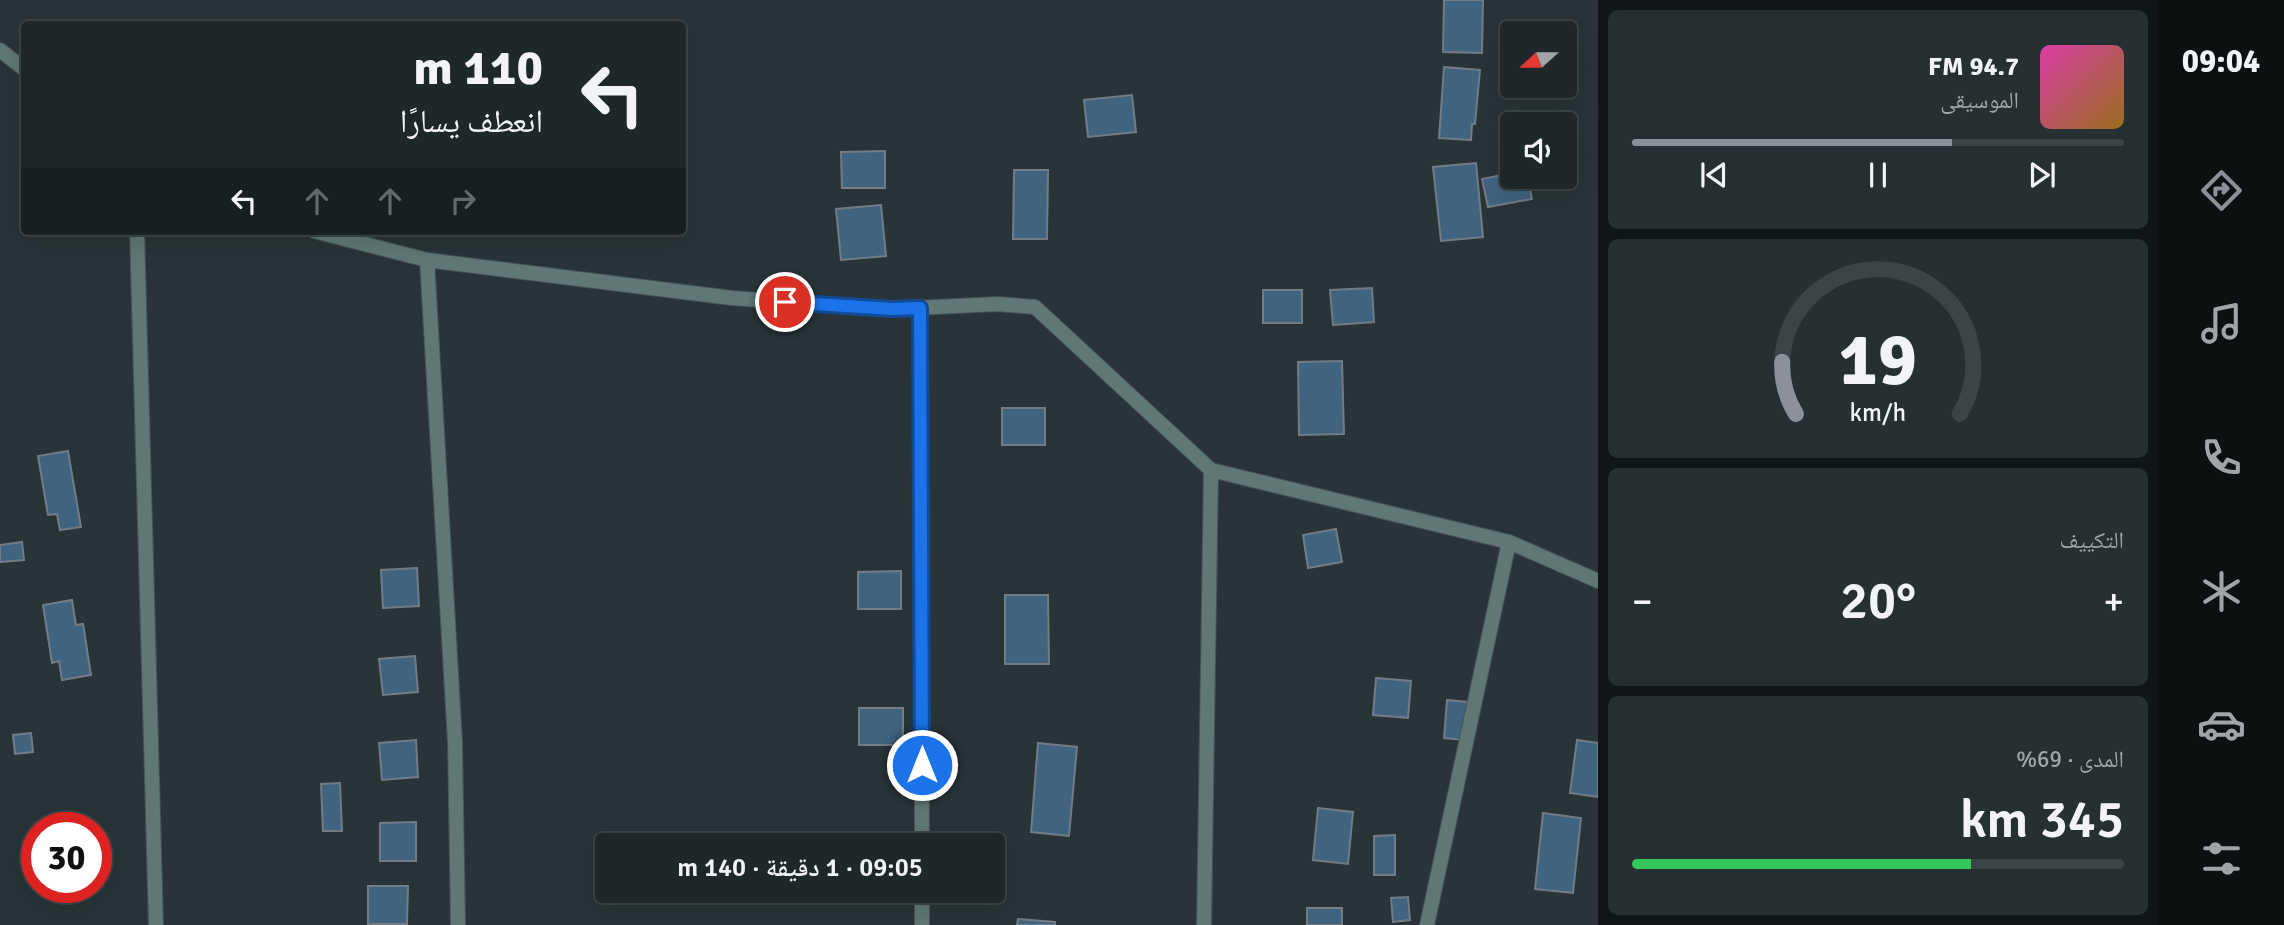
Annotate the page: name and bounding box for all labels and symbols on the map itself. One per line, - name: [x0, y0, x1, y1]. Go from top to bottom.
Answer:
- north arrow: [1500, 21, 1577, 98]
- pin: [755, 272, 815, 332]
- position arrow: [885, 728, 959, 802]
- speed limit sign: 30: [21, 812, 112, 903]

